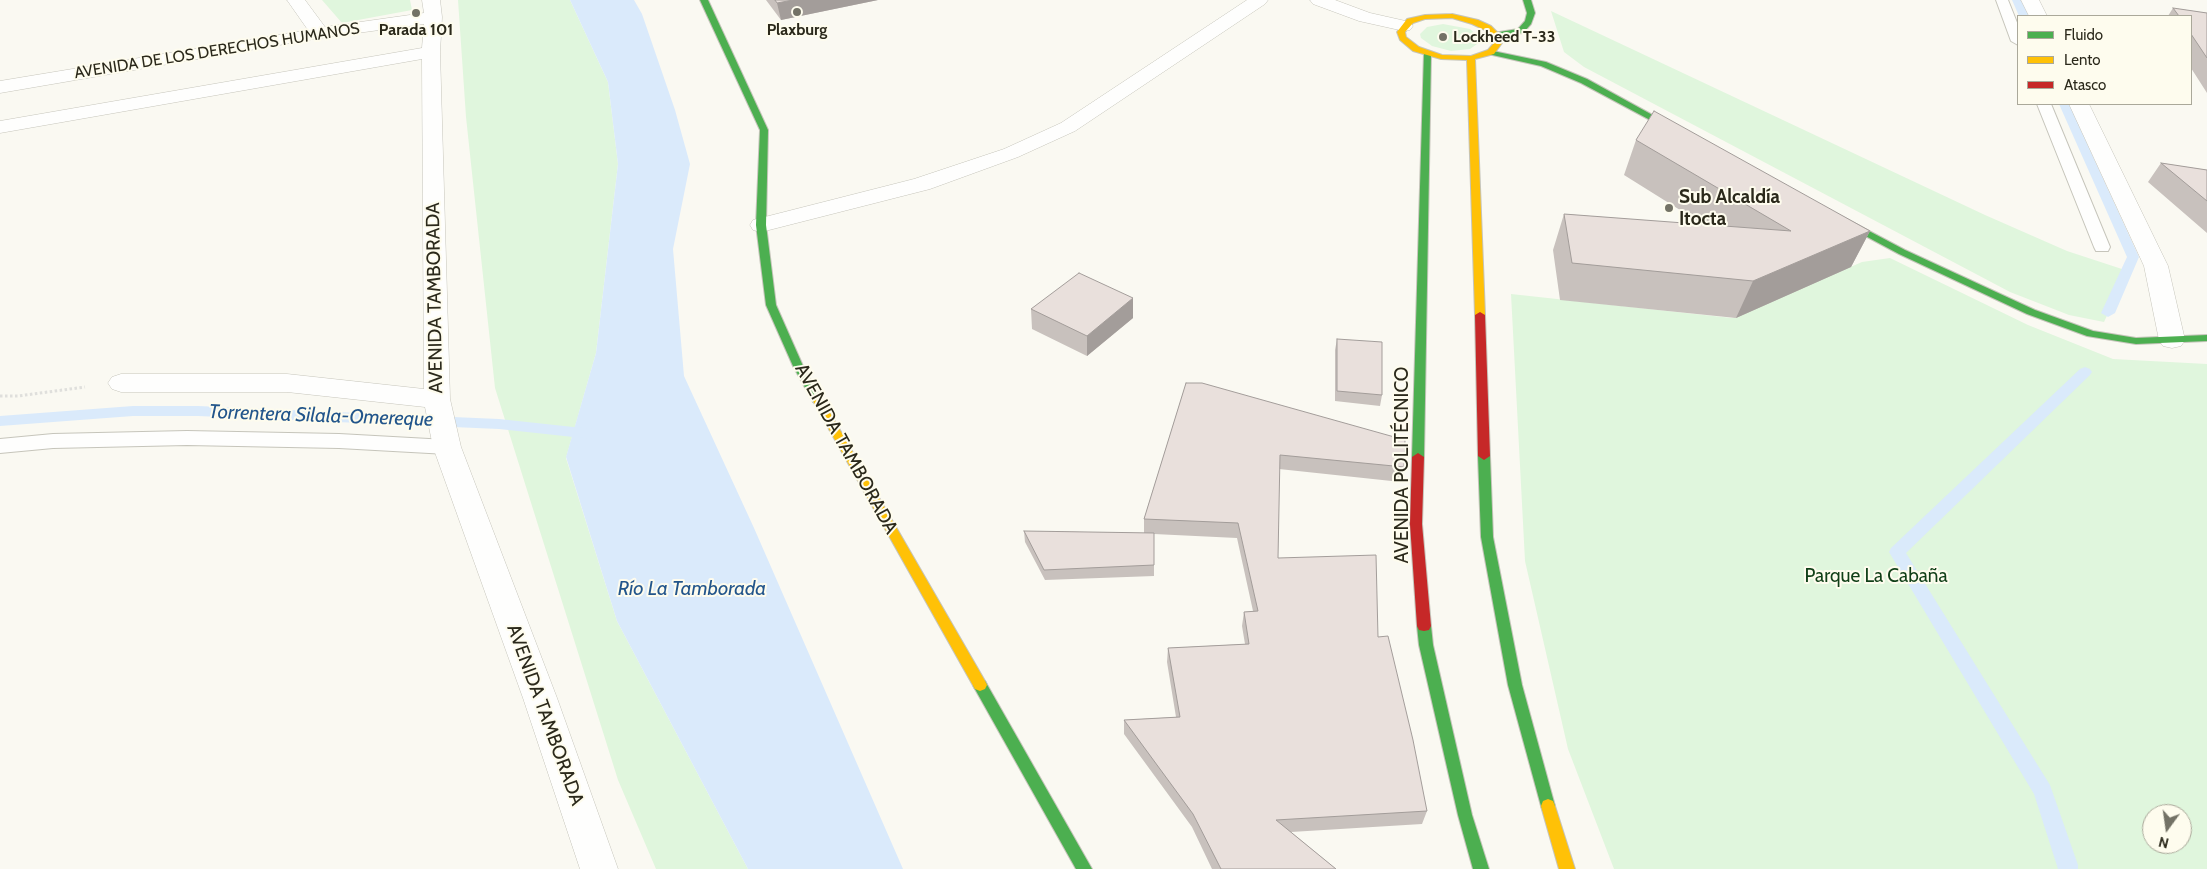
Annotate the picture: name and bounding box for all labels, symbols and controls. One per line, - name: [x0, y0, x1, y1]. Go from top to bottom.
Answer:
- marker: Plaxburg: [791, 6, 803, 18]
- marker: Parada 101: [410, 7, 422, 19]
- legend: [2017, 15, 2192, 105]
- street label: AVENIDA DE LOS DERECHOS HUMANOS: [73, 19, 361, 83]
- place label: Parada 101: [379, 20, 453, 40]
- place label: Plaxburg: [767, 20, 827, 40]
- text: Fluido: [2064, 26, 2103, 44]
- place label: Lockheed T-33: [1453, 27, 1555, 47]
- marker: Lockheed T-33: [1437, 31, 1449, 43]
- text: Lento: [2064, 51, 2101, 69]
- text: Atasco: [2064, 76, 2106, 94]
- place label: Sub Alcaldía Itocta: [1679, 186, 1780, 230]
- street label: AVENIDA TAMBORADA: [422, 202, 448, 394]
- marker: Sub Alcaldía Itocta: [1663, 202, 1675, 214]
- street label: AVENIDA TAMBORADA: [790, 360, 902, 538]
- street label: AVENIDA POLITÉCNICO: [1391, 367, 1413, 563]
- water label: Torrentera Silala-Omereque: [208, 400, 434, 432]
- park label: Parque La Cabaña: [1804, 565, 1948, 587]
- water label: Río La Tamborada: [618, 577, 766, 601]
- street label: AVENIDA TAMBORADA: [502, 621, 588, 809]
- north arrow: [2142, 804, 2192, 854]
- text: N: [2157, 833, 2171, 853]

